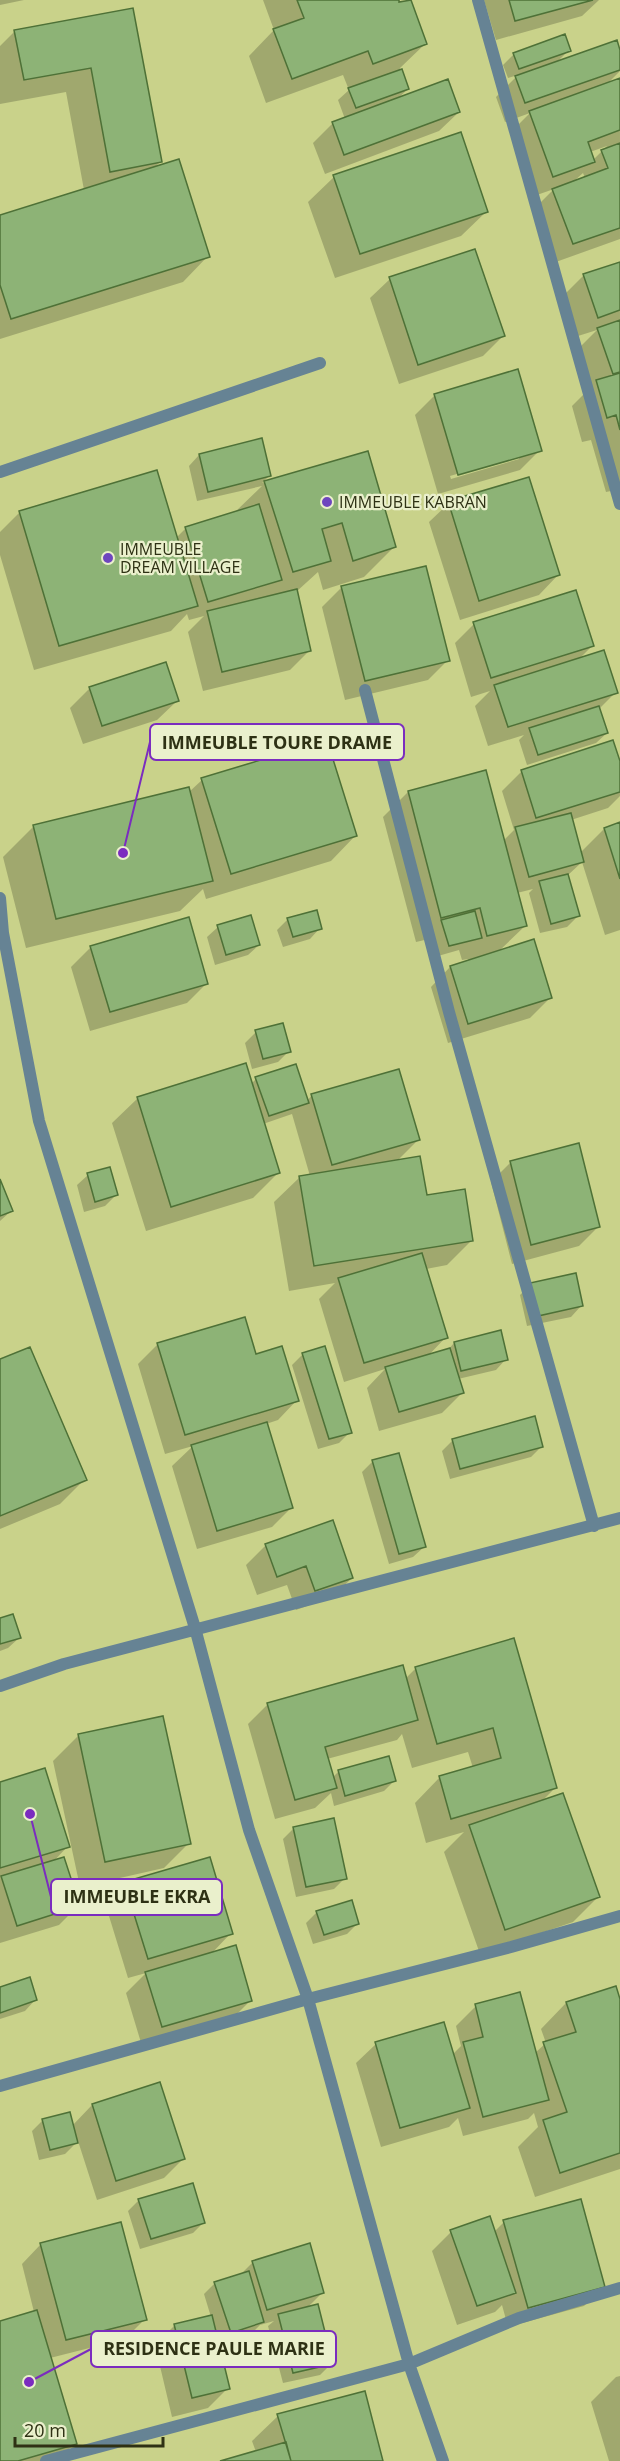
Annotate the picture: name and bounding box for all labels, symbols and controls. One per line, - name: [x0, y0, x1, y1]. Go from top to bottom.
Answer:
- place label: IMMEUBLE KABRAN: [339, 491, 487, 513]
- marker: IMMEUBLE KABRAN: [320, 495, 334, 509]
- place label: IMMEUBLE DREAM VILLAGE: [120, 538, 240, 578]
- marker: IMMEUBLE DREAM VILLAGE: [101, 551, 115, 565]
- callout: IMMEUBLE TOURE DRAME: [150, 724, 404, 760]
- text: IMMEUBLE TOURE DRAME: [162, 730, 392, 754]
- callout: IMMEUBLE EKRA: [51, 1879, 222, 1915]
- text: IMMEUBLE EKRA: [64, 1884, 211, 1908]
- callout: RESIDENCE PAULE MARIE: [91, 2331, 336, 2367]
- text: RESIDENCE PAULE MARIE: [103, 2336, 325, 2360]
- scale bar: [15, 2410, 164, 2448]
- text: 20 m: [24, 2418, 66, 2442]

